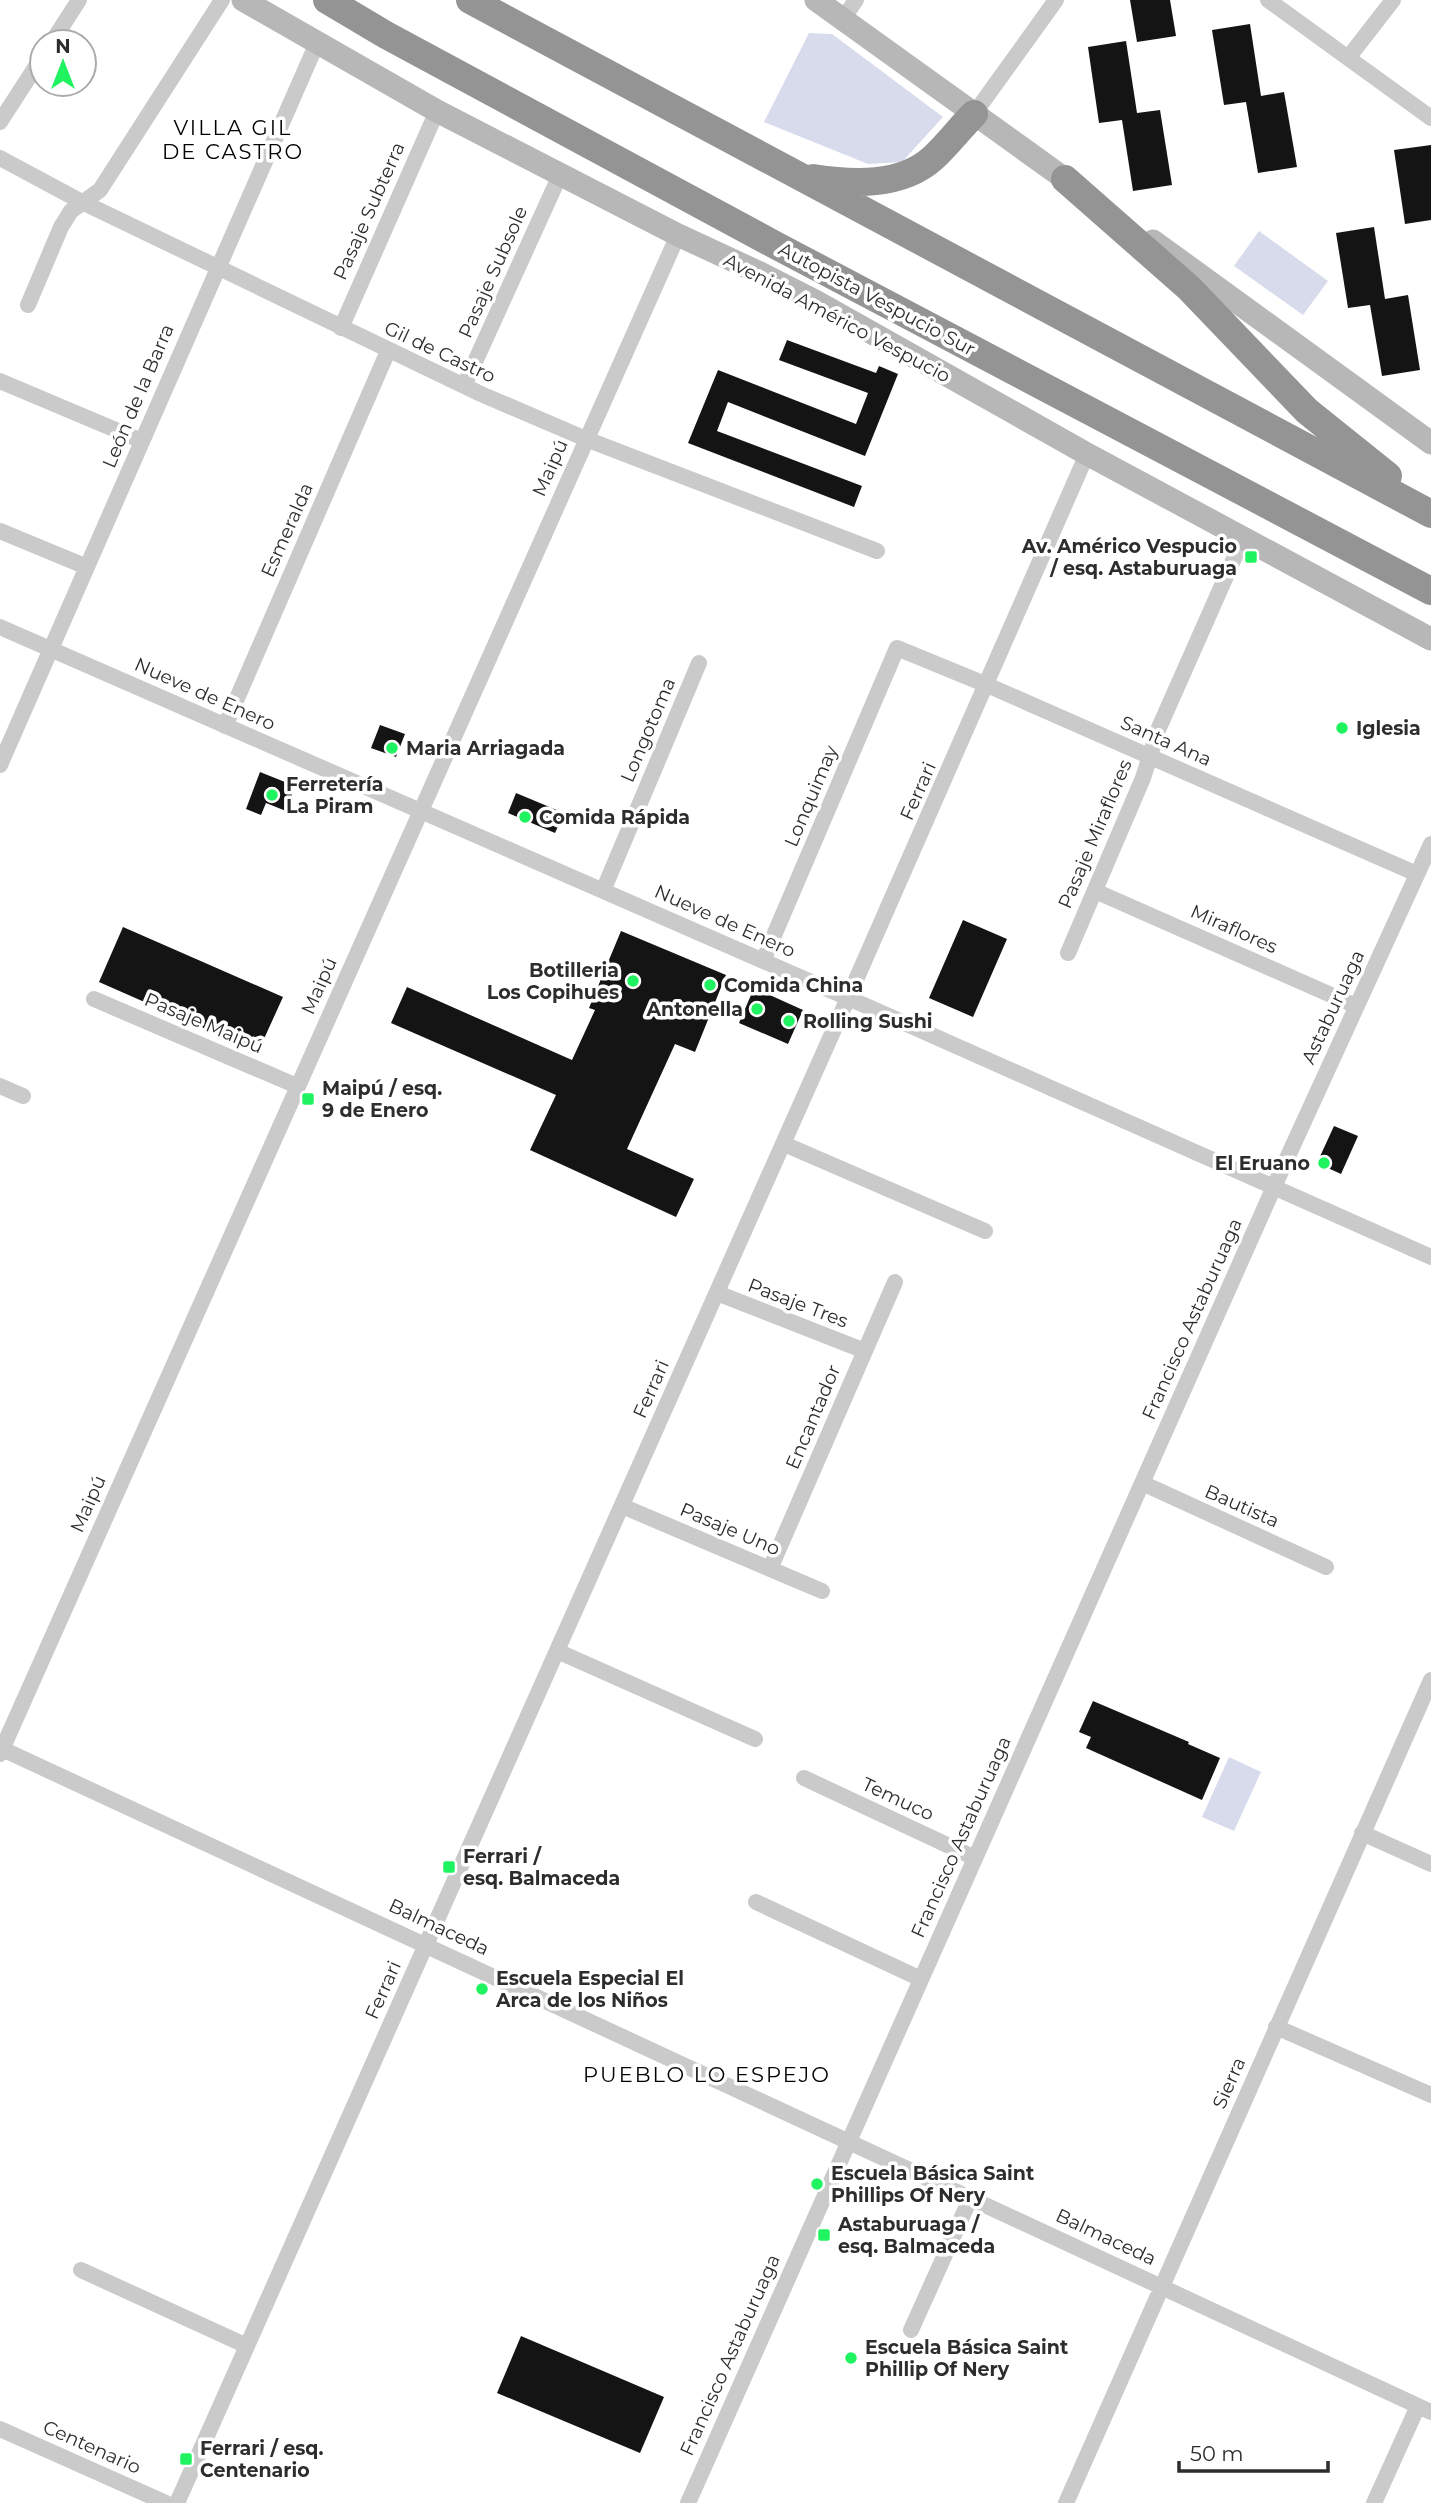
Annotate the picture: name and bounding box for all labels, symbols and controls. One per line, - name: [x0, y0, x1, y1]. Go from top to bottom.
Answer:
- north arrow: [28, 28, 98, 98]
- text: N: [55, 35, 71, 58]
- district label: VILLA GIL DE CASTRO: [162, 115, 304, 164]
- street label: Pasaje Subterra: [328, 139, 410, 283]
- street label: Pasaje Subsole: [454, 203, 532, 341]
- street label: Autopista Vespucio Sur: [775, 237, 979, 361]
- street label: Avenida Américo Vespucio: [720, 248, 954, 388]
- street label: Gil de Castro: [381, 316, 499, 388]
- street label: León de la Barra: [97, 321, 179, 471]
- street label: Maipú: [527, 436, 573, 500]
- street label: Esmeralda: [256, 479, 318, 581]
- place label: Av. Américo Vespucio / esq. Astaburuaga: [1021, 535, 1237, 580]
- marker: Av. Américo Vespucio / esq. Astaburuaga: [1243, 549, 1259, 565]
- street label: Nueve de Enero: [131, 653, 279, 735]
- street label: Longotoma: [616, 674, 680, 786]
- street label: Santa Ana: [1117, 711, 1215, 771]
- place label: Iglesia: [1356, 717, 1421, 740]
- marker: Iglesia: [1334, 720, 1350, 736]
- place label: Maria Arriagada: [406, 737, 565, 760]
- marker: Maria Arriagada: [384, 740, 400, 756]
- street label: Lonquimay: [779, 741, 843, 850]
- street label: Pasaje Miraflores: [1053, 756, 1137, 912]
- street label: Ferrari: [895, 758, 941, 824]
- place label: Ferretería La Piram: [286, 773, 384, 818]
- marker: Ferretería La Piram: [264, 787, 280, 803]
- place label: Comida Rápida: [539, 806, 690, 829]
- marker: Comida Rápida: [517, 809, 533, 825]
- street label: Nueve de Enero: [651, 880, 799, 962]
- street label: Miraflores: [1187, 900, 1281, 958]
- street label: Astaburuaga: [1297, 946, 1369, 1068]
- street label: Maipú: [296, 954, 342, 1018]
- place label: Botilleria Los Copihues: [487, 959, 619, 1004]
- marker: Botilleria Los Copihues: [625, 973, 641, 989]
- place label: Comida China: [724, 974, 863, 997]
- marker: Comida China: [702, 977, 718, 993]
- street label: Pasaje Maipú: [141, 988, 267, 1058]
- place label: Antonella: [646, 998, 743, 1021]
- marker: Antonella: [749, 1001, 765, 1017]
- place label: Rolling Sushi: [803, 1010, 933, 1033]
- marker: Rolling Sushi: [781, 1013, 797, 1029]
- place label: Maipú / esq. 9 de Enero: [322, 1077, 442, 1122]
- marker: Maipú / esq. 9 de Enero: [300, 1091, 316, 1107]
- place label: El Eruano: [1215, 1152, 1310, 1175]
- marker: El Eruano: [1316, 1155, 1332, 1171]
- street label: Francisco Astaburuaga: [1137, 1215, 1247, 1423]
- street label: Pasaje Tres: [745, 1273, 851, 1333]
- street label: Ferrari: [628, 1356, 674, 1422]
- street label: Encantador: [781, 1361, 845, 1473]
- street label: Maipú: [65, 1472, 111, 1536]
- street label: Bautista: [1201, 1479, 1283, 1533]
- street label: Pasaje Uno: [676, 1498, 784, 1560]
- street label: Francisco Astaburuaga: [906, 1733, 1016, 1941]
- street label: Temuco: [858, 1772, 938, 1826]
- place label: Ferrari / esq. Balmaceda: [463, 1845, 620, 1890]
- marker: Ferrari / esq. Balmaceda: [441, 1859, 457, 1875]
- street label: Balmaceda: [385, 1894, 493, 1960]
- street label: Ferrari: [360, 1957, 406, 2023]
- place label: Escuela Especial El Arca de los Niños: [495, 1967, 684, 2012]
- marker: Escuela Especial El Arca de los Niños: [474, 1981, 490, 1997]
- street label: Sierra: [1208, 2054, 1250, 2112]
- district label: PUEBLO LO ESPEJO: [583, 2062, 831, 2087]
- place label: Escuela Básica Saint Phillips Of Nery: [831, 2162, 1034, 2207]
- marker: Escuela Básica Saint Phillips Of Nery: [809, 2176, 825, 2192]
- street label: Balmaceda: [1052, 2204, 1160, 2270]
- place label: Astaburuaga / esq. Balmaceda: [837, 2213, 995, 2258]
- marker: Astaburuaga / esq. Balmaceda: [816, 2227, 832, 2243]
- street label: Francisco Astaburuaga: [675, 2251, 785, 2459]
- place label: Escuela Básica Saint Phillip Of Nery: [865, 2336, 1068, 2381]
- marker: Escuela Básica Saint Phillip Of Nery: [843, 2350, 859, 2366]
- street label: Centenario: [39, 2415, 145, 2479]
- scale bar: [1179, 2430, 1328, 2474]
- place label: Ferrari / esq. Centenario: [200, 2437, 323, 2482]
- text: 50 m: [1190, 2441, 1244, 2466]
- marker: Ferrari / esq. Centenario: [178, 2451, 194, 2467]

